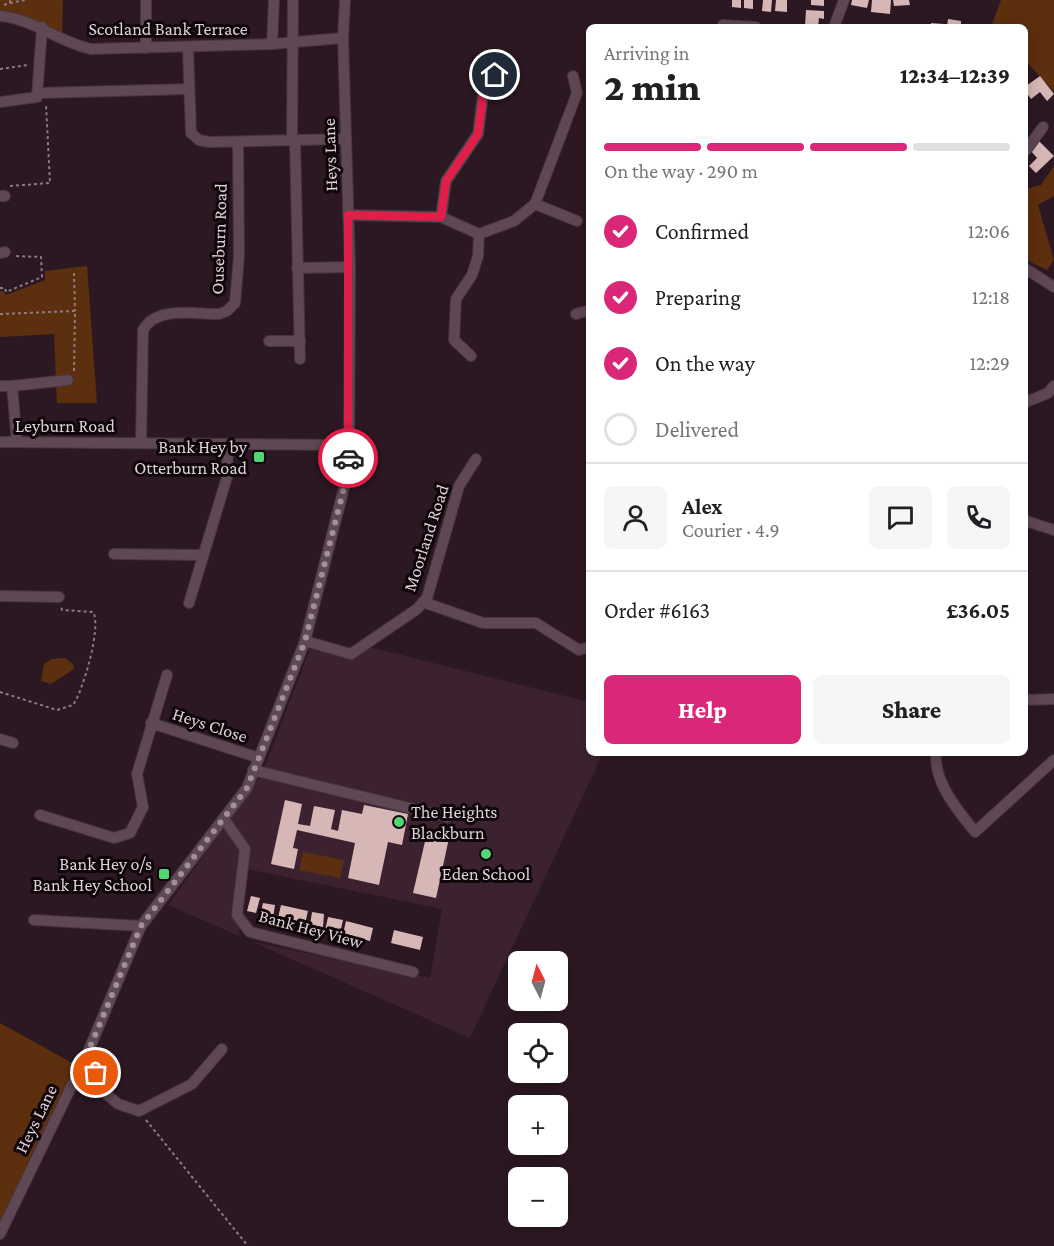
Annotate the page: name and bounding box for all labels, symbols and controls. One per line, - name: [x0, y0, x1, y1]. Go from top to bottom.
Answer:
- street label: Scotland Bank Terrace: [88, 19, 248, 39]
- text: Arriving in: [604, 42, 689, 64]
- pin: [469, 49, 520, 100]
- icon: home: [478, 58, 511, 91]
- text: 12:34–12:39: [900, 63, 1010, 88]
- text: 2 min: [604, 65, 700, 108]
- street label: Heys Lane: [319, 118, 341, 192]
- text: On the way · 290 m: [604, 160, 758, 182]
- street label: Ouseburn Road: [207, 183, 231, 295]
- icon: check: [604, 215, 637, 248]
- text: Confirmed: [655, 219, 749, 244]
- text: 12:06: [968, 220, 1010, 242]
- icon: check: [604, 281, 637, 314]
- text: Preparing: [655, 285, 741, 310]
- text: 12:18: [972, 286, 1010, 308]
- icon: check: [604, 347, 637, 380]
- text: On the way: [655, 351, 755, 376]
- text: 12:29: [970, 352, 1010, 374]
- street label: Leyburn Road: [15, 416, 115, 436]
- text: Delivered: [655, 417, 739, 442]
- courier: [318, 428, 378, 488]
- place label: Bank Hey by Otterburn Road: [134, 437, 248, 478]
- icon: car: [332, 442, 365, 475]
- marker: Bank Hey by Otterburn Road: [252, 450, 266, 464]
- street label: Moorland Road: [399, 482, 453, 594]
- button: person: [604, 486, 667, 549]
- button: chat: [869, 486, 932, 549]
- button: phone: [947, 486, 1010, 549]
- text: Alex: [682, 494, 723, 519]
- text: Courier · 4.9: [682, 519, 780, 541]
- text: Order #6163: [604, 598, 710, 623]
- text: £36.05: [946, 598, 1010, 623]
- button: Help: [604, 675, 801, 744]
- button: Share: [813, 675, 1010, 744]
- street label: Heys Close: [170, 704, 250, 747]
- place label: The Heights Blackburn: [411, 802, 497, 843]
- marker: The Heights Blackburn: [392, 815, 406, 829]
- marker: Eden School: [479, 847, 493, 861]
- place label: Bank Hey o/s Bank Hey School: [33, 854, 152, 895]
- place label: Eden School: [442, 864, 530, 884]
- marker: Bank Hey o/s Bank Hey School: [157, 867, 171, 881]
- street label: Bank Hey View: [257, 905, 366, 953]
- north arrow: [508, 951, 568, 1011]
- map controls: [508, 951, 568, 1227]
- button: locate: [508, 1023, 568, 1083]
- pin: [70, 1047, 121, 1098]
- icon: bag: [79, 1056, 112, 1089]
- street label: Heys Lane: [11, 1082, 61, 1156]
- button: +: [508, 1095, 568, 1155]
- button: −: [508, 1167, 568, 1227]

